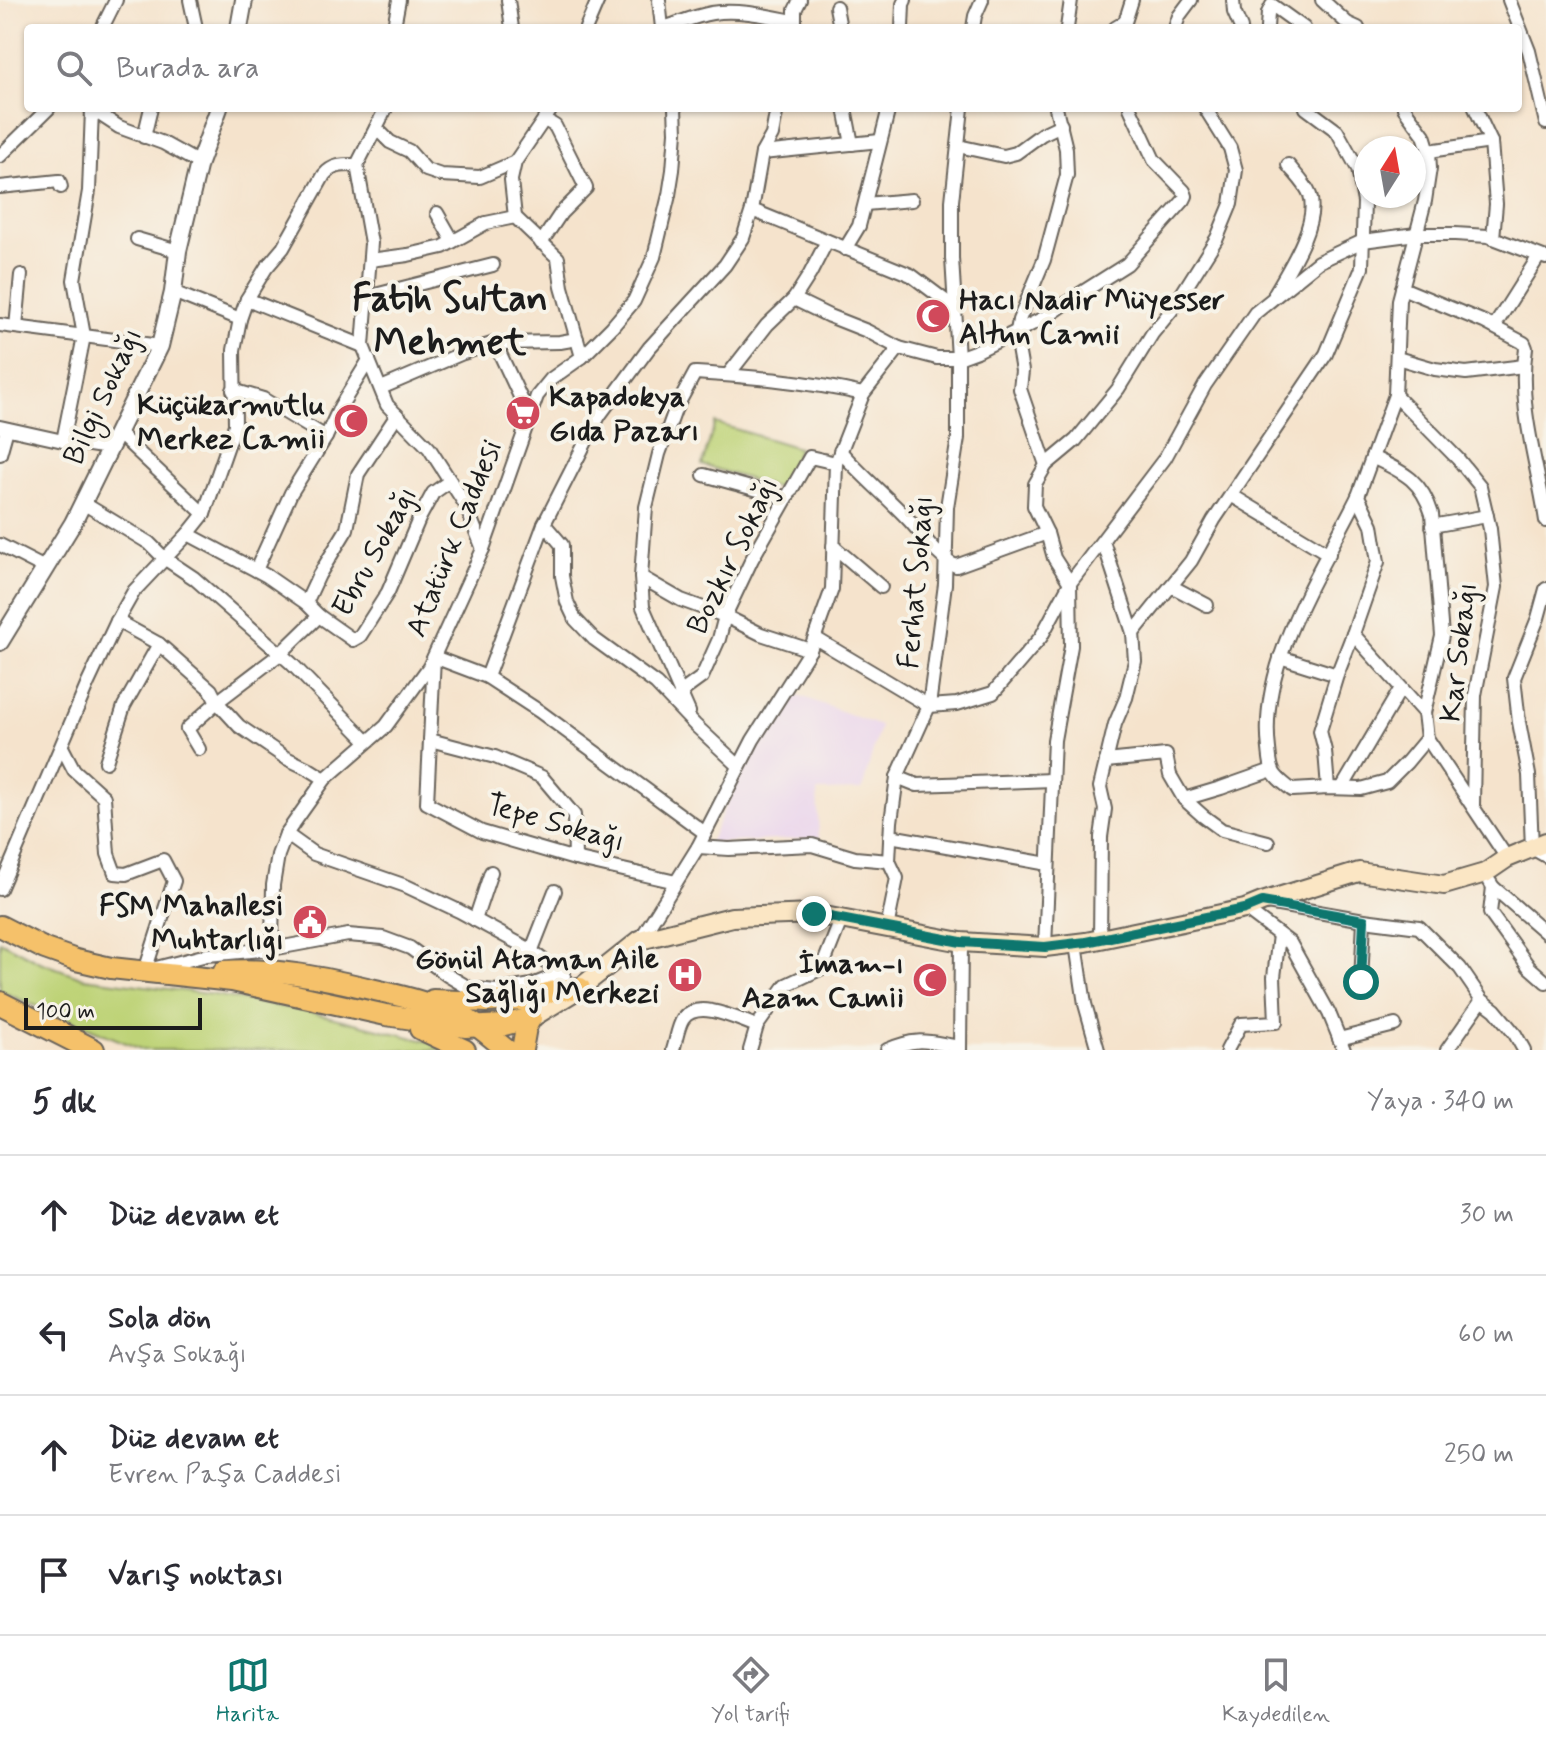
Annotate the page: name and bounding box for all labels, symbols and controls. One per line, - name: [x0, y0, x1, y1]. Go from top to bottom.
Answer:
- search box: [24, 24, 1522, 112]
- icon: search: [52, 46, 96, 90]
- text: Burada ara: [116, 49, 259, 88]
- north arrow: [1354, 136, 1426, 208]
- district label: Fatih Sultan Mehmet: [352, 275, 548, 368]
- place label: Hacı Nadir Müyesser Altun Camii: [959, 281, 1225, 354]
- mosque icon: Hacı Nadir Müyesser Altun Camii: [914, 297, 952, 335]
- street label: Bilgi Sokağı: [55, 322, 154, 472]
- place label: Kapadokya Gıda Pazarı: [549, 378, 699, 451]
- place label: Küçükarmutlu Merkez Camii: [137, 386, 325, 459]
- supermarket icon: Kapadokya Gıda Pazarı: [504, 394, 542, 432]
- mosque icon: Küçükarmutlu Merkez Camii: [332, 402, 370, 440]
- street label: Atatürk Caddesi: [397, 434, 512, 643]
- street label: Bozkır Sokağı: [678, 470, 788, 641]
- street label: Ebru Sokağı: [324, 480, 427, 624]
- street label: Ferhat Sokağı: [889, 494, 944, 671]
- street label: Kar Sokağı: [1432, 580, 1487, 724]
- street label: Tepe Sokağı: [482, 785, 629, 862]
- place label: FSM Mahallesi Muhtarlığı: [99, 887, 284, 961]
- route end: [796, 896, 832, 932]
- public building icon: FSM Mahallesi Muhtarlığı: [291, 903, 329, 941]
- place label: Gönül Ataman Aile Sağlığı Merkezi: [415, 940, 659, 1014]
- place label: İmam-ı Azam Camii: [742, 945, 904, 1018]
- hospital icon: Gönül Ataman Aile Sağlığı Merkezi: [666, 956, 704, 994]
- mosque icon: İmam-ı Azam Camii: [911, 961, 949, 999]
- route start: [1343, 964, 1379, 1000]
- scale bar: [24, 994, 202, 1030]
- text: 100 m: [36, 998, 95, 1026]
- text: 5 dk: [32, 1080, 96, 1125]
- text: Yaya · 340 m: [1367, 1085, 1514, 1119]
- icon: ahead: [32, 1193, 76, 1237]
- text: Düz devam et: [108, 1196, 279, 1235]
- text: 30 m: [1460, 1198, 1514, 1232]
- text: Sola dön: [108, 1299, 211, 1338]
- icon: left: [32, 1313, 76, 1357]
- text: 60 m: [1458, 1318, 1514, 1352]
- text: Avşa Sokağı: [108, 1338, 247, 1372]
- text: Düz devam et: [108, 1419, 279, 1458]
- icon: ahead: [32, 1433, 76, 1477]
- text: 250 m: [1444, 1438, 1514, 1472]
- text: Evren Paşa Caddesi: [108, 1458, 342, 1492]
- icon: arrive: [32, 1553, 76, 1597]
- text: Varış noktası: [108, 1556, 284, 1595]
- tab: Harita: [216, 1653, 279, 1729]
- tab: Yol tarifi: [711, 1653, 790, 1729]
- tab: Kaydedilen: [1222, 1653, 1330, 1729]

